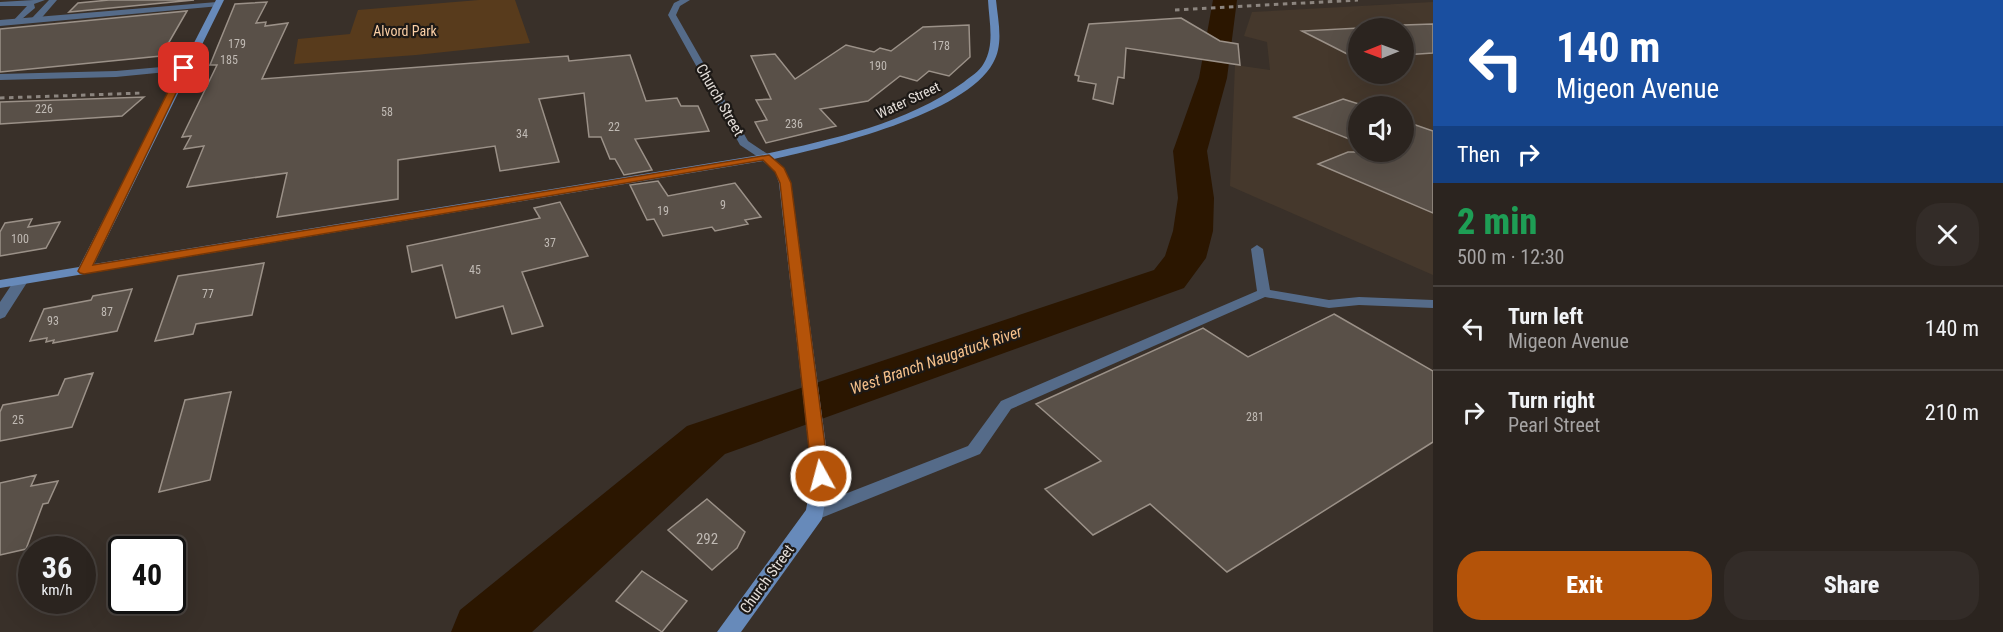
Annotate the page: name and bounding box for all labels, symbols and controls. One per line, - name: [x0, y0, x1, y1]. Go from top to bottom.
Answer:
- north arrow: [1348, 18, 1414, 84]
- map controls: [1348, 18, 1414, 162]
- park label: Alvord Park: [373, 23, 437, 39]
- text: 140 m: [1556, 23, 1661, 72]
- icon: left: [1457, 24, 1535, 102]
- house number: 179: [228, 37, 246, 51]
- house number: 178: [932, 39, 950, 53]
- pin: [158, 42, 209, 93]
- icon: arrive: [167, 51, 200, 84]
- house number: 185: [220, 53, 238, 67]
- house number: 190: [869, 59, 887, 73]
- street label: Church Street: [692, 61, 748, 139]
- text: Migeon Avenue: [1556, 73, 1719, 105]
- street label: Water Street: [874, 78, 942, 122]
- button: sound: [1348, 96, 1414, 162]
- house number: 226: [35, 102, 53, 116]
- house number: 58: [381, 105, 393, 119]
- house number: 236: [785, 117, 803, 131]
- house number: 22: [608, 120, 620, 134]
- house number: 34: [516, 127, 528, 141]
- icon: right: [1512, 138, 1545, 171]
- text: Then: [1457, 142, 1500, 167]
- house number: 9: [720, 198, 726, 212]
- text: 2 min: [1457, 201, 1537, 243]
- button: close: [1916, 203, 1979, 266]
- house number: 19: [657, 204, 669, 218]
- house number: 100: [11, 232, 29, 246]
- house number: 37: [544, 236, 556, 250]
- text: 500 m · 12:30: [1457, 245, 1564, 269]
- house number: 45: [469, 263, 481, 277]
- house number: 77: [202, 287, 214, 301]
- text: Turn left: [1508, 304, 1583, 329]
- house number: 87: [101, 305, 113, 319]
- icon: left: [1457, 312, 1490, 345]
- house number: 93: [47, 314, 59, 328]
- text: 140 m: [1925, 316, 1979, 341]
- water label: West Branch Naugatuck River: [848, 321, 1025, 398]
- text: Migeon Avenue: [1508, 329, 1629, 353]
- text: Turn right: [1508, 388, 1595, 413]
- icon: right: [1457, 396, 1490, 429]
- text: 210 m: [1925, 400, 1979, 425]
- house number: 281: [1246, 410, 1264, 424]
- house number: 25: [12, 413, 24, 427]
- text: Pearl Street: [1508, 413, 1600, 437]
- position arrow: [789, 444, 853, 508]
- house number: 292: [696, 530, 718, 548]
- speed limit sign: 40: [108, 536, 186, 614]
- street label: Church Street: [736, 541, 798, 617]
- text: 36: [42, 550, 72, 585]
- button: Exit: [1457, 551, 1712, 620]
- button: Share: [1724, 551, 1979, 620]
- text: km/h: [42, 581, 72, 599]

